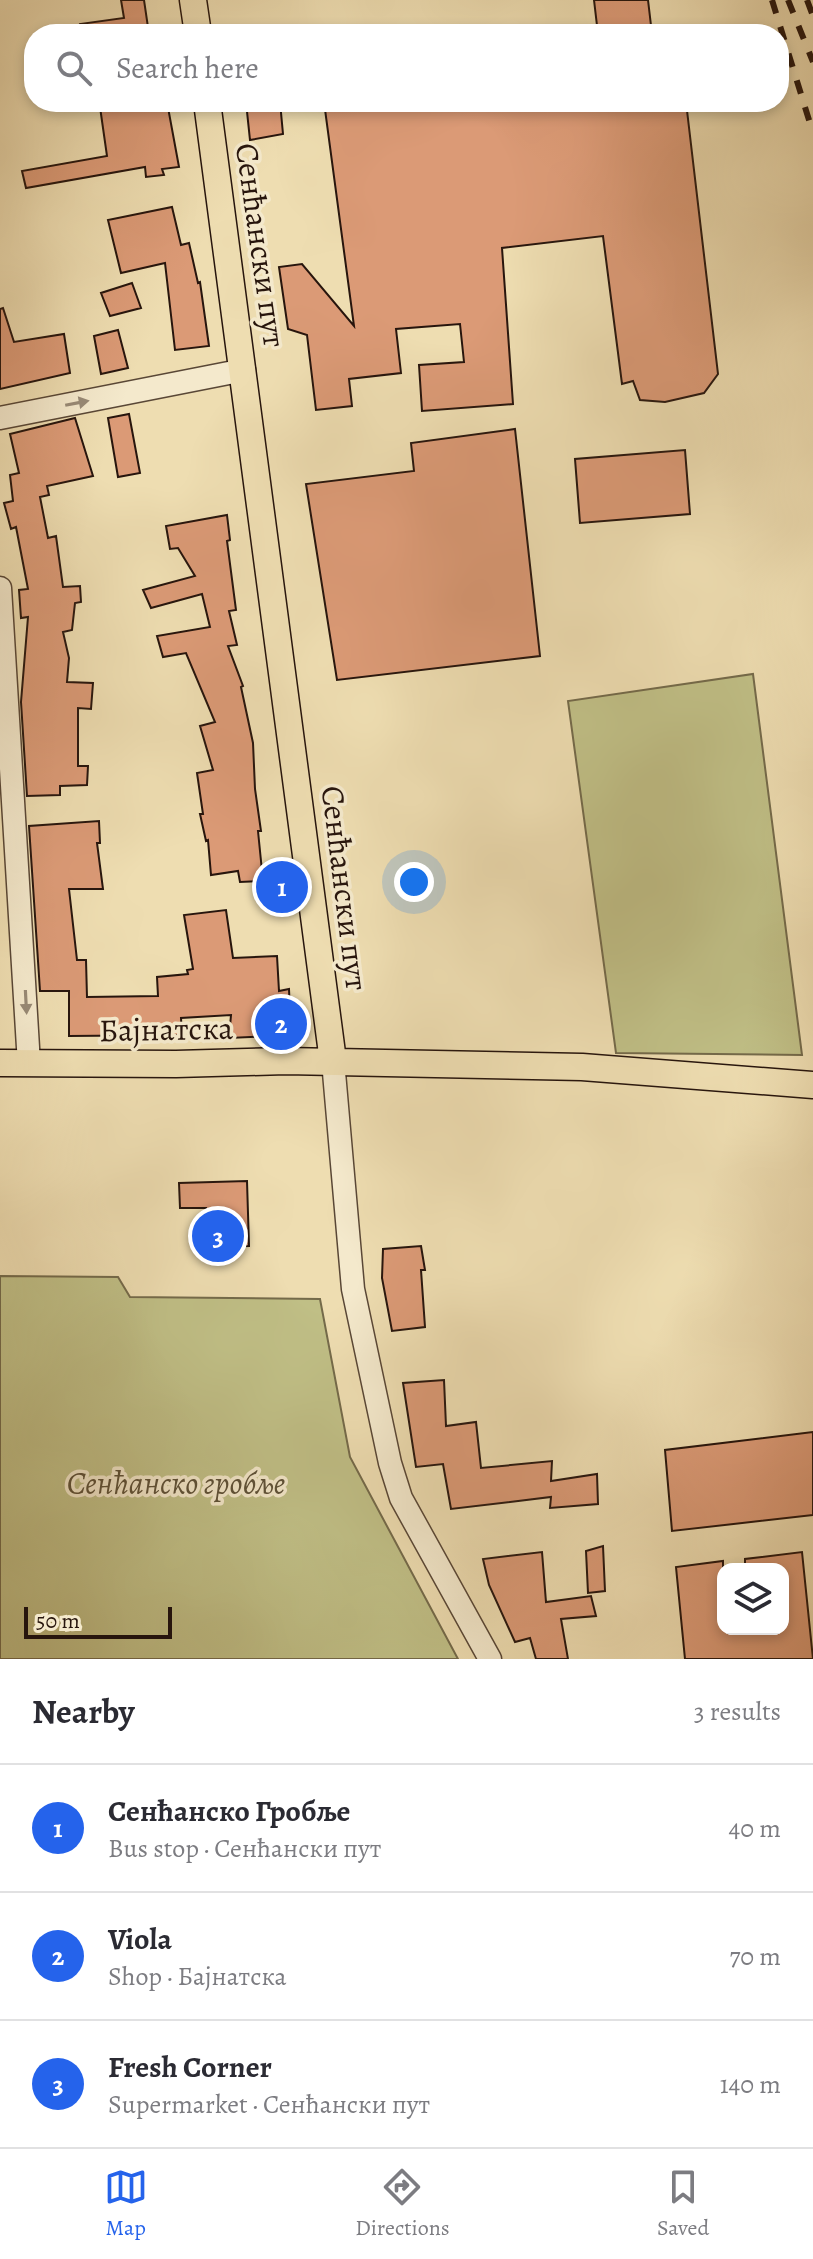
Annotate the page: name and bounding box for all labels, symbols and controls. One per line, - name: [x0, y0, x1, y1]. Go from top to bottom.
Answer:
- search box: [24, 24, 789, 112]
- icon: search: [52, 46, 96, 90]
- text: Search here: [116, 48, 259, 88]
- street label: Сенћански пут: [225, 140, 297, 350]
- one-way arrow: [64, 396, 89, 409]
- street label: Сенћански пут: [311, 783, 379, 993]
- pin: 1: [256, 857, 308, 917]
- your location: [394, 862, 434, 902]
- one-way arrow: [19, 990, 32, 1015]
- pin: 2: [255, 994, 307, 1054]
- street label: Бајнатска: [99, 1006, 234, 1052]
- pin: 3: [192, 1206, 244, 1266]
- park label: Сенћанско гробље: [67, 1461, 285, 1505]
- map controls: [717, 1563, 789, 1635]
- button: layers: [717, 1563, 789, 1635]
- scale bar: [24, 1603, 172, 1639]
- text: 50 m: [36, 1606, 80, 1636]
- text: Nearby: [32, 1688, 135, 1735]
- text: 3 results: [694, 1694, 781, 1729]
- text: Сенћанско Гробље: [108, 1791, 350, 1831]
- text: 1: [53, 1811, 63, 1846]
- text: 40 m: [729, 1811, 781, 1846]
- text: Bus stop · Сенћански пут: [108, 1831, 381, 1866]
- text: Viola: [108, 1919, 172, 1959]
- text: 2: [52, 1939, 64, 1974]
- text: 70 m: [729, 1939, 781, 1974]
- text: Shop · Бајнатска: [108, 1959, 286, 1994]
- text: Fresh Corner: [108, 2047, 272, 2087]
- text: 3: [52, 2067, 64, 2102]
- text: 140 m: [720, 2067, 781, 2102]
- text: Supermarket · Сенћански пут: [108, 2087, 430, 2122]
- tab: Map: [104, 2165, 148, 2243]
- tab: Directions: [355, 2165, 450, 2243]
- tab: Saved: [657, 2165, 709, 2243]

